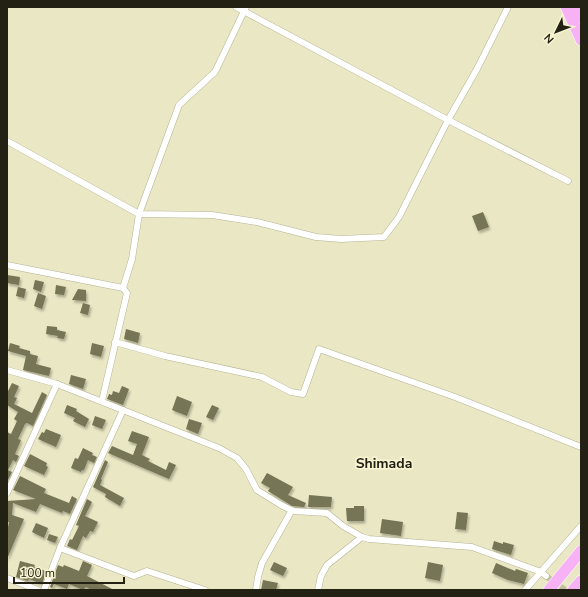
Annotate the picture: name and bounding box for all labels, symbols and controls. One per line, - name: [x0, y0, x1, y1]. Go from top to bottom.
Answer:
- north arrow: [536, 12, 576, 52]
- text: N: [541, 30, 557, 47]
- district label: Shimada: [356, 454, 412, 473]
- scale bar: [14, 559, 124, 585]
- text: 100 m: [20, 565, 55, 581]

